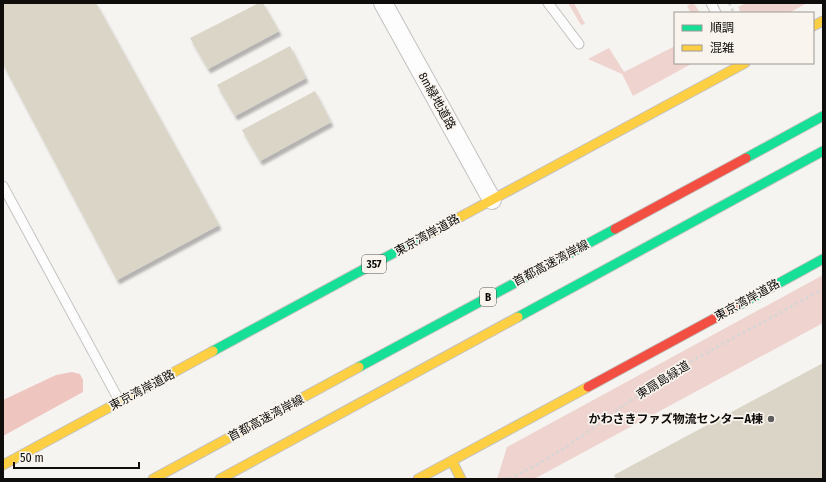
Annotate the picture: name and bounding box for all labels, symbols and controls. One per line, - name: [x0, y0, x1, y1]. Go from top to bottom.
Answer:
- legend: [674, 12, 814, 64]
- text: 順調: [710, 21, 734, 35]
- text: 混雑: [710, 41, 734, 55]
- street label: 8m緑地道路: [416, 70, 458, 132]
- street label: 東京湾岸道路: [392, 211, 462, 259]
- street label: 首都高速湾岸線: [511, 237, 591, 289]
- road number: 357: [362, 255, 386, 273]
- street label: 東京湾岸道路: [712, 276, 782, 324]
- road number: B: [480, 288, 496, 306]
- street label: 東扇島緑道: [634, 358, 692, 402]
- street label: 東京湾岸道路: [107, 367, 177, 413]
- street label: 首都高速湾岸線: [226, 392, 306, 444]
- place label: かわさきファズ物流センターA棟: [588, 412, 763, 426]
- marker: かわさきファズ物流センターA棟: [766, 414, 776, 424]
- scale bar: [14, 444, 139, 470]
- text: 50 m: [20, 451, 44, 465]

